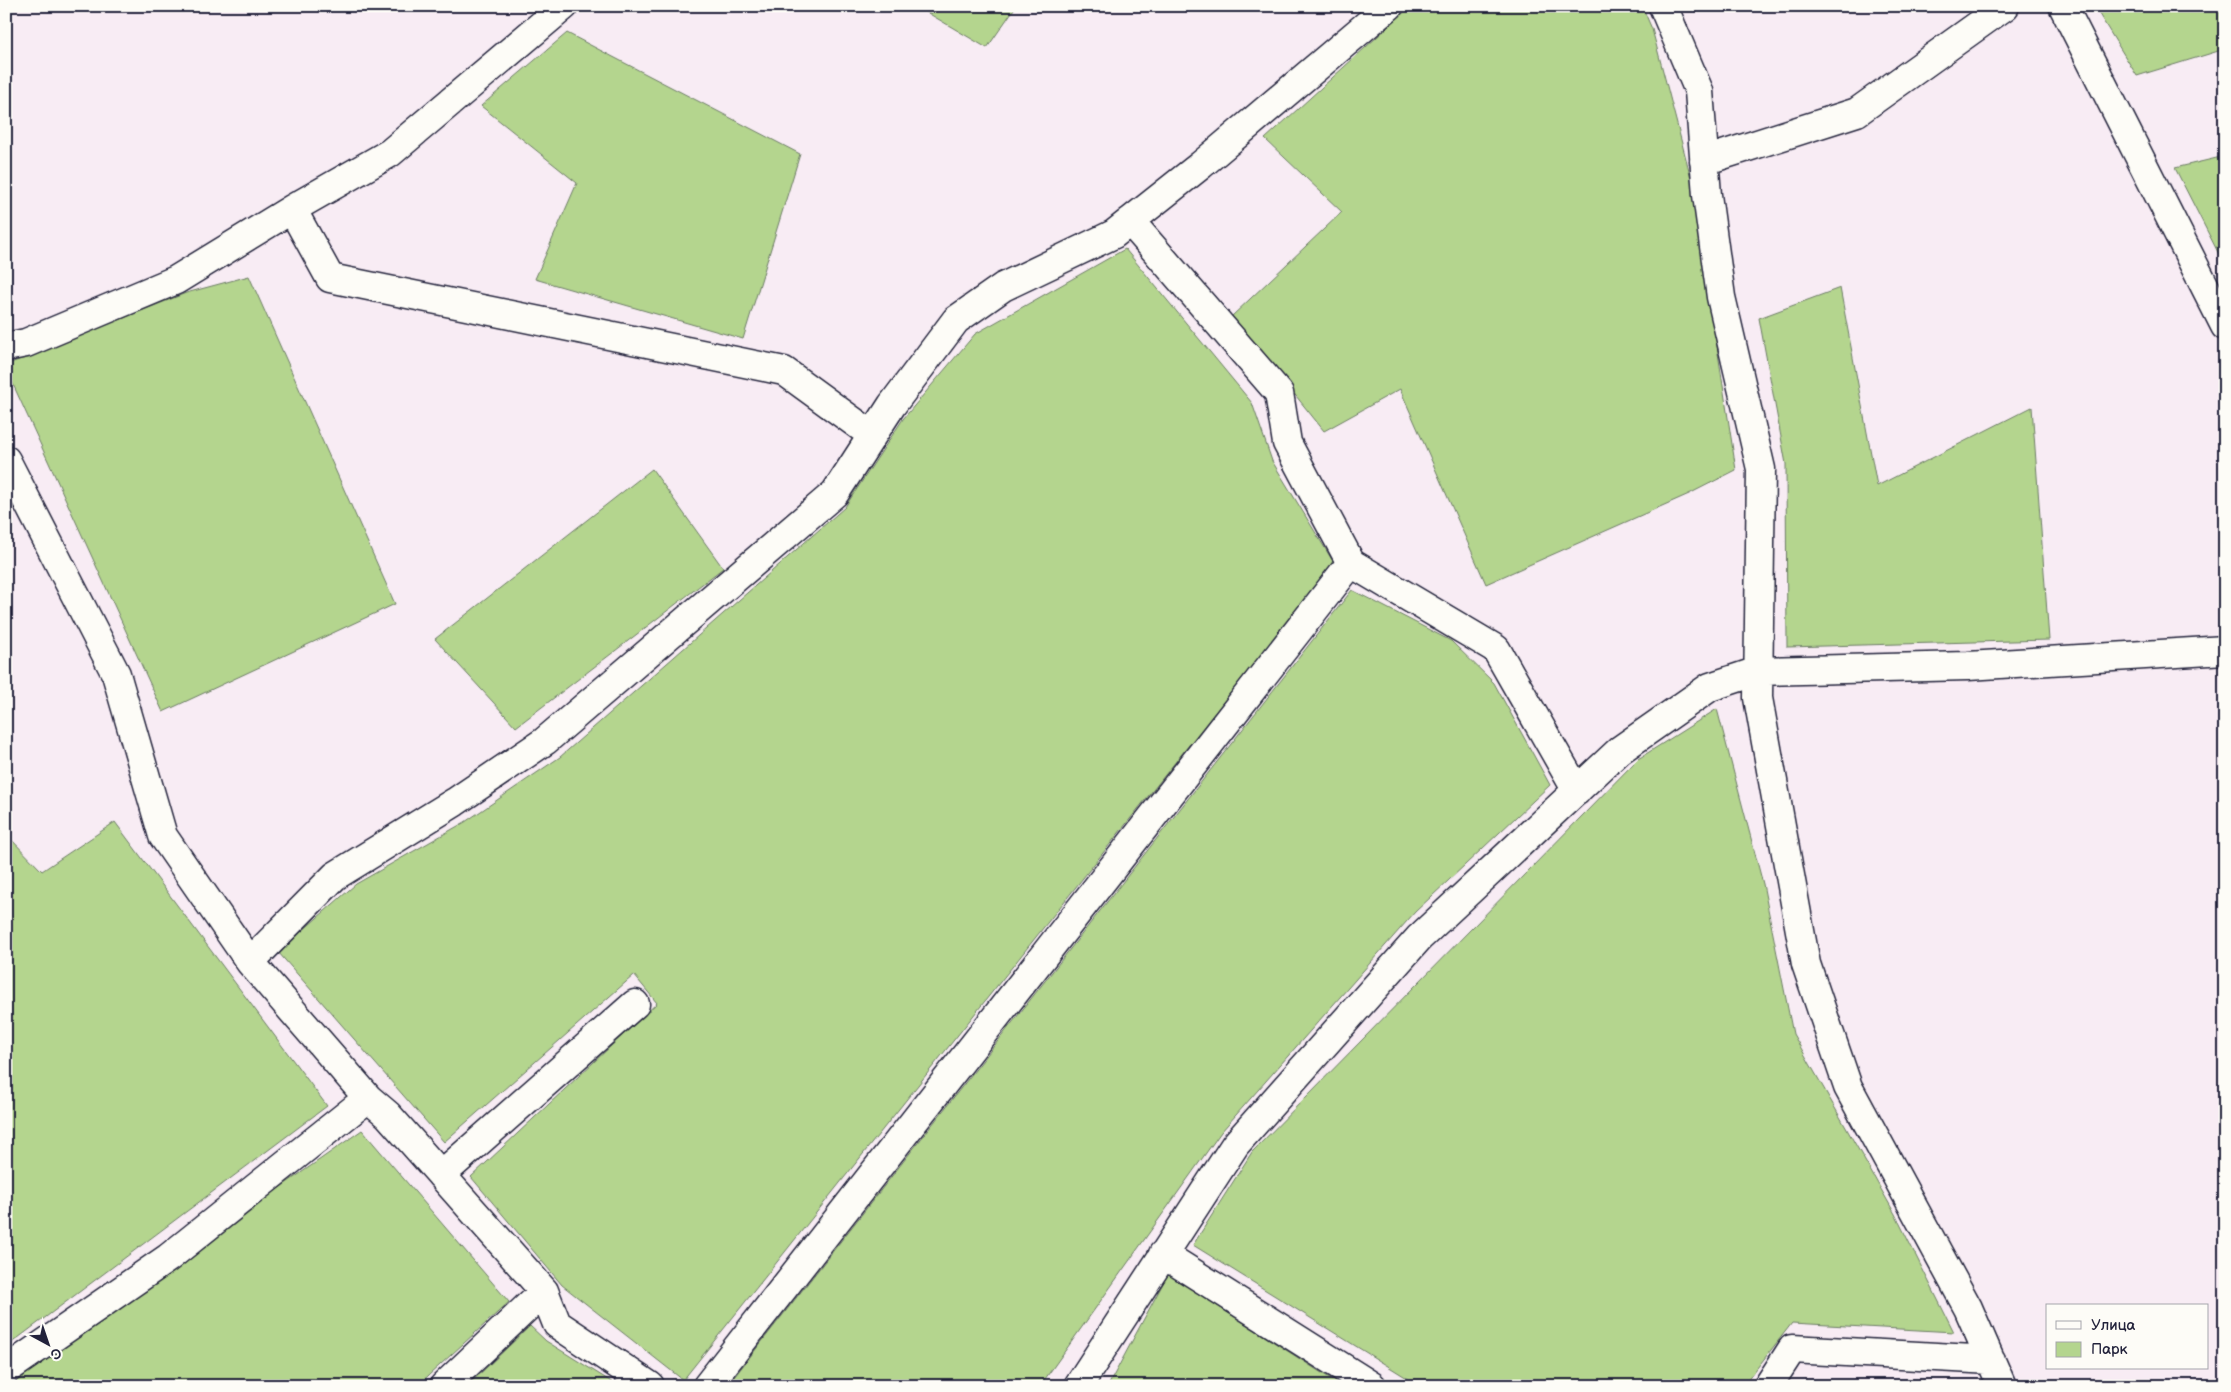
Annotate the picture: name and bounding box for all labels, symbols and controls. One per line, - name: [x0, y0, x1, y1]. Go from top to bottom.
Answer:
- legend: [2046, 1304, 2208, 1370]
- text: Улица: [2091, 1316, 2136, 1335]
- north arrow: [22, 1320, 72, 1370]
- text: Парк: [2091, 1340, 2128, 1359]
- text: С: [47, 1344, 65, 1363]

